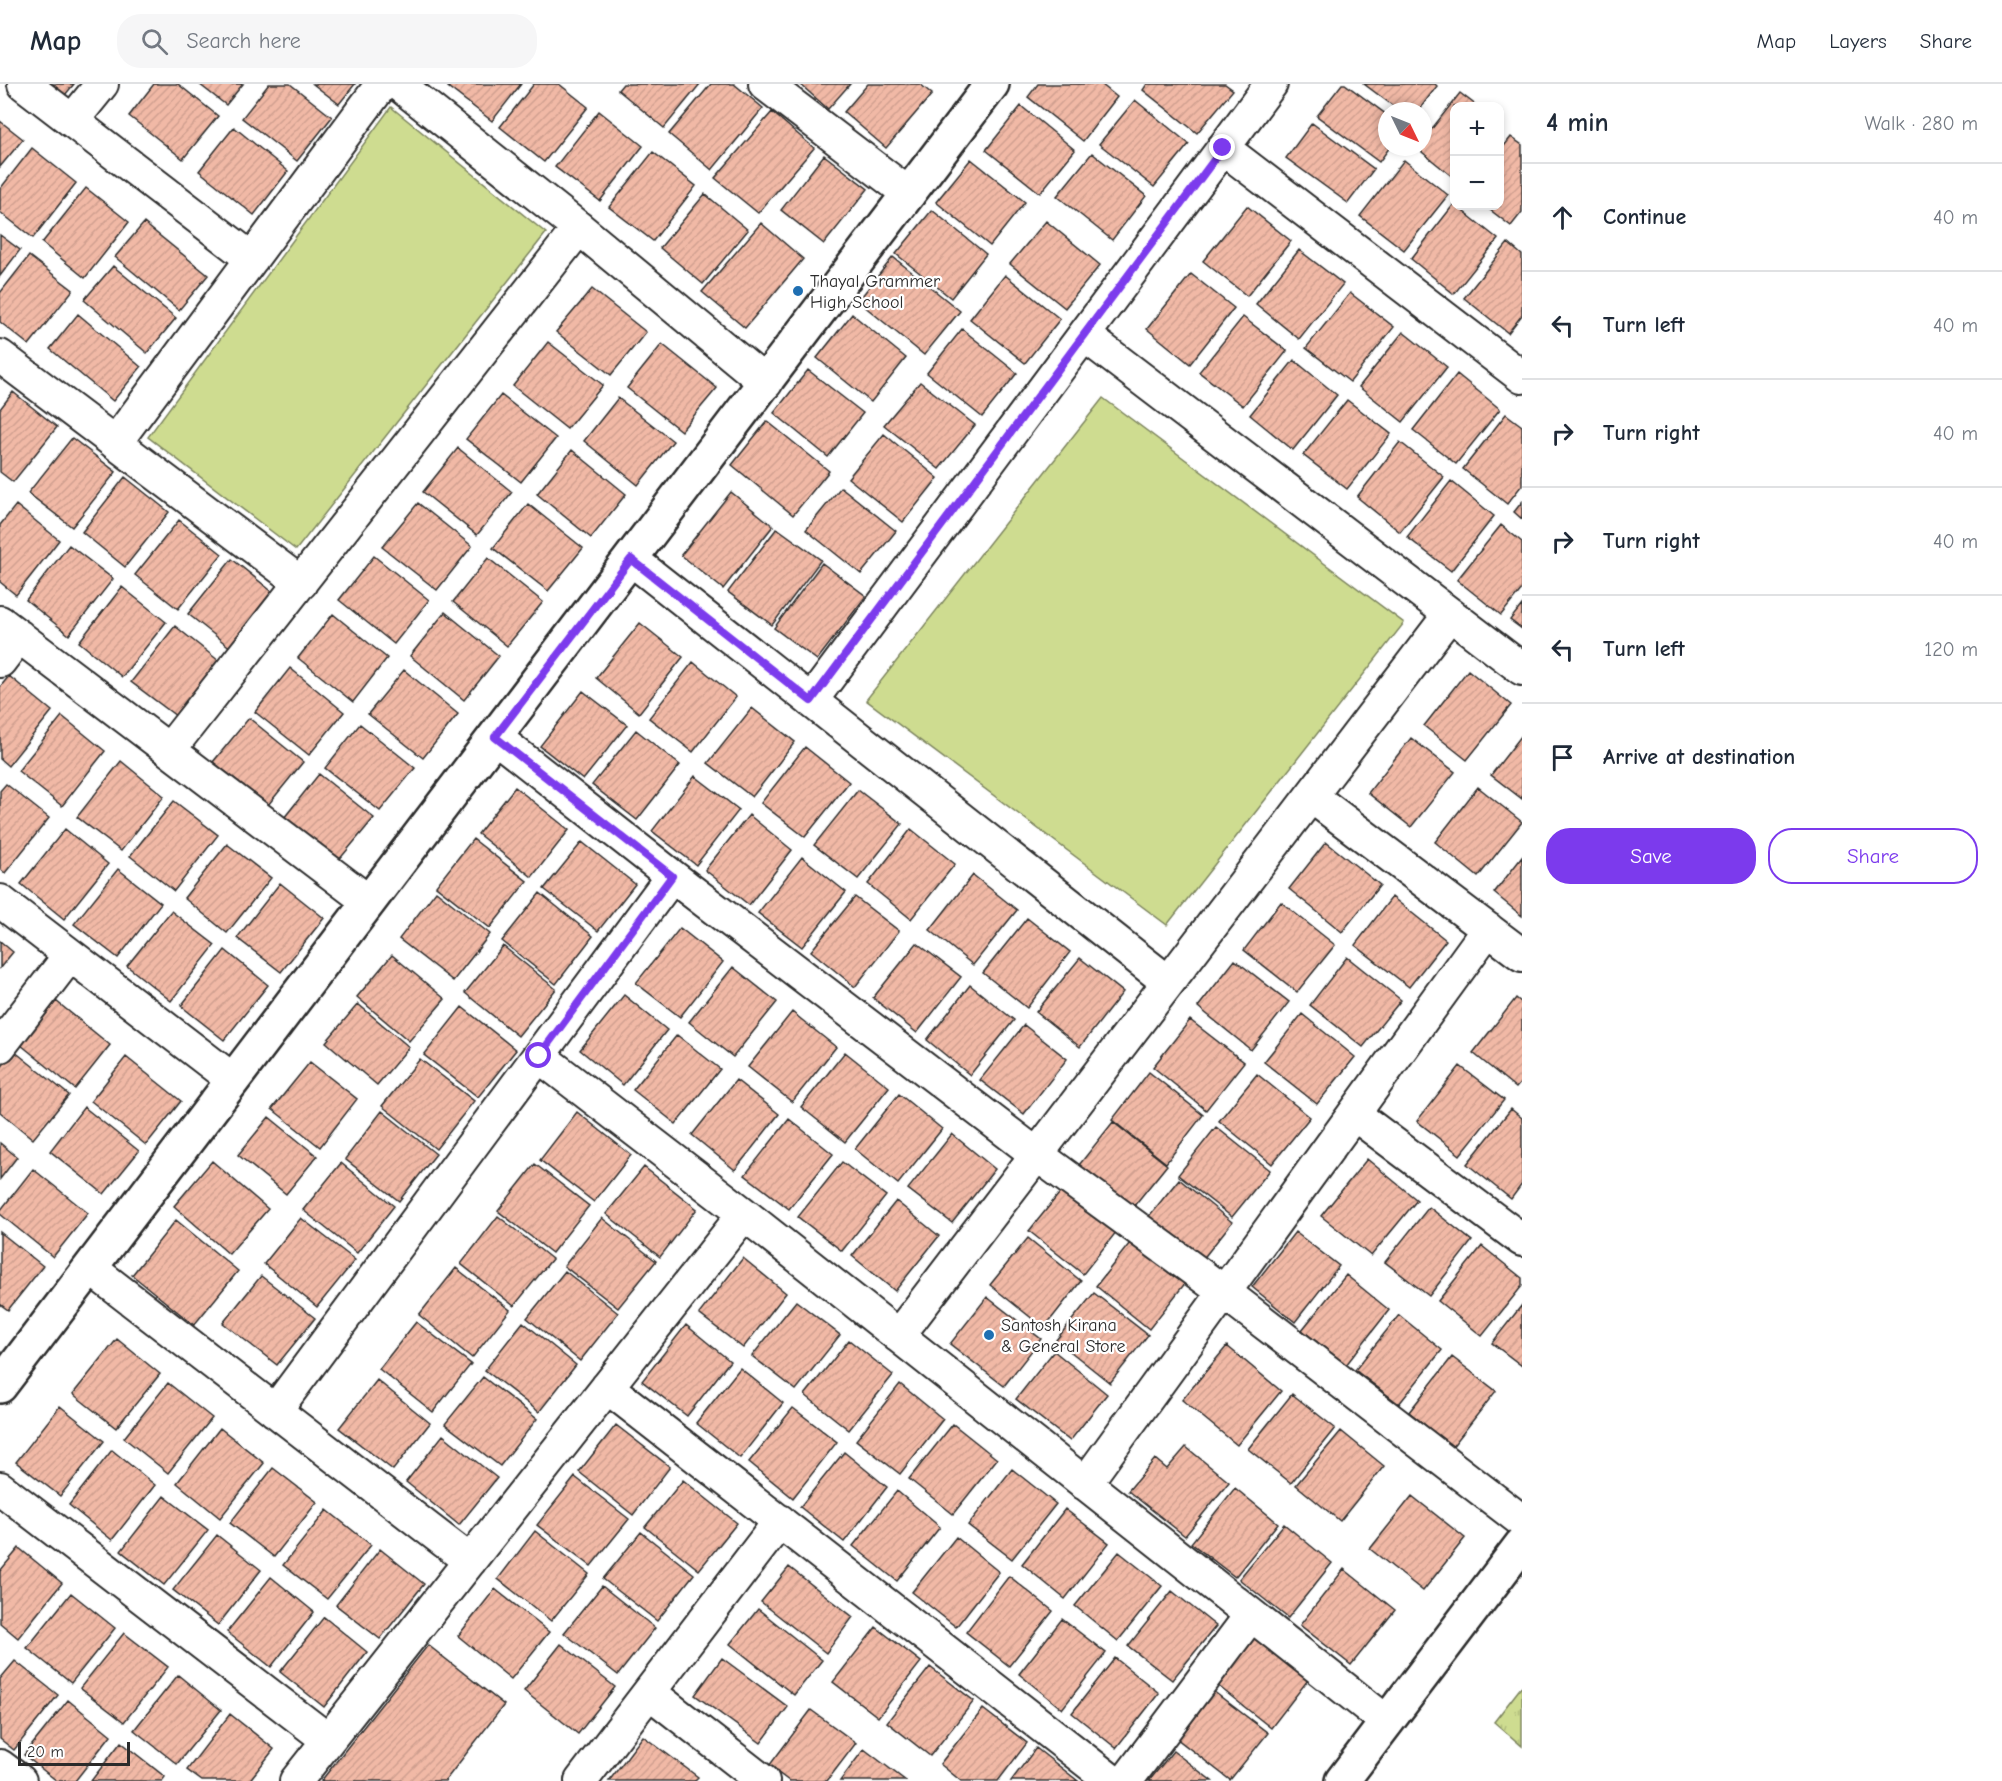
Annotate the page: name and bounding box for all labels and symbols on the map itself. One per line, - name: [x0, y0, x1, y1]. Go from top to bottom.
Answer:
- north arrow: [1378, 102, 1432, 156]
- route end: [1209, 134, 1235, 160]
- place label: Thayal Grammer High School: [810, 271, 941, 313]
- marker: Thayal Grammer High School: [791, 284, 805, 298]
- route start: [525, 1042, 551, 1068]
- place label: Santosh Kirana & General Store: [1001, 1315, 1125, 1357]
- marker: Santosh Kirana & General Store: [982, 1328, 996, 1342]
- scale bar: [18, 1739, 130, 1766]

